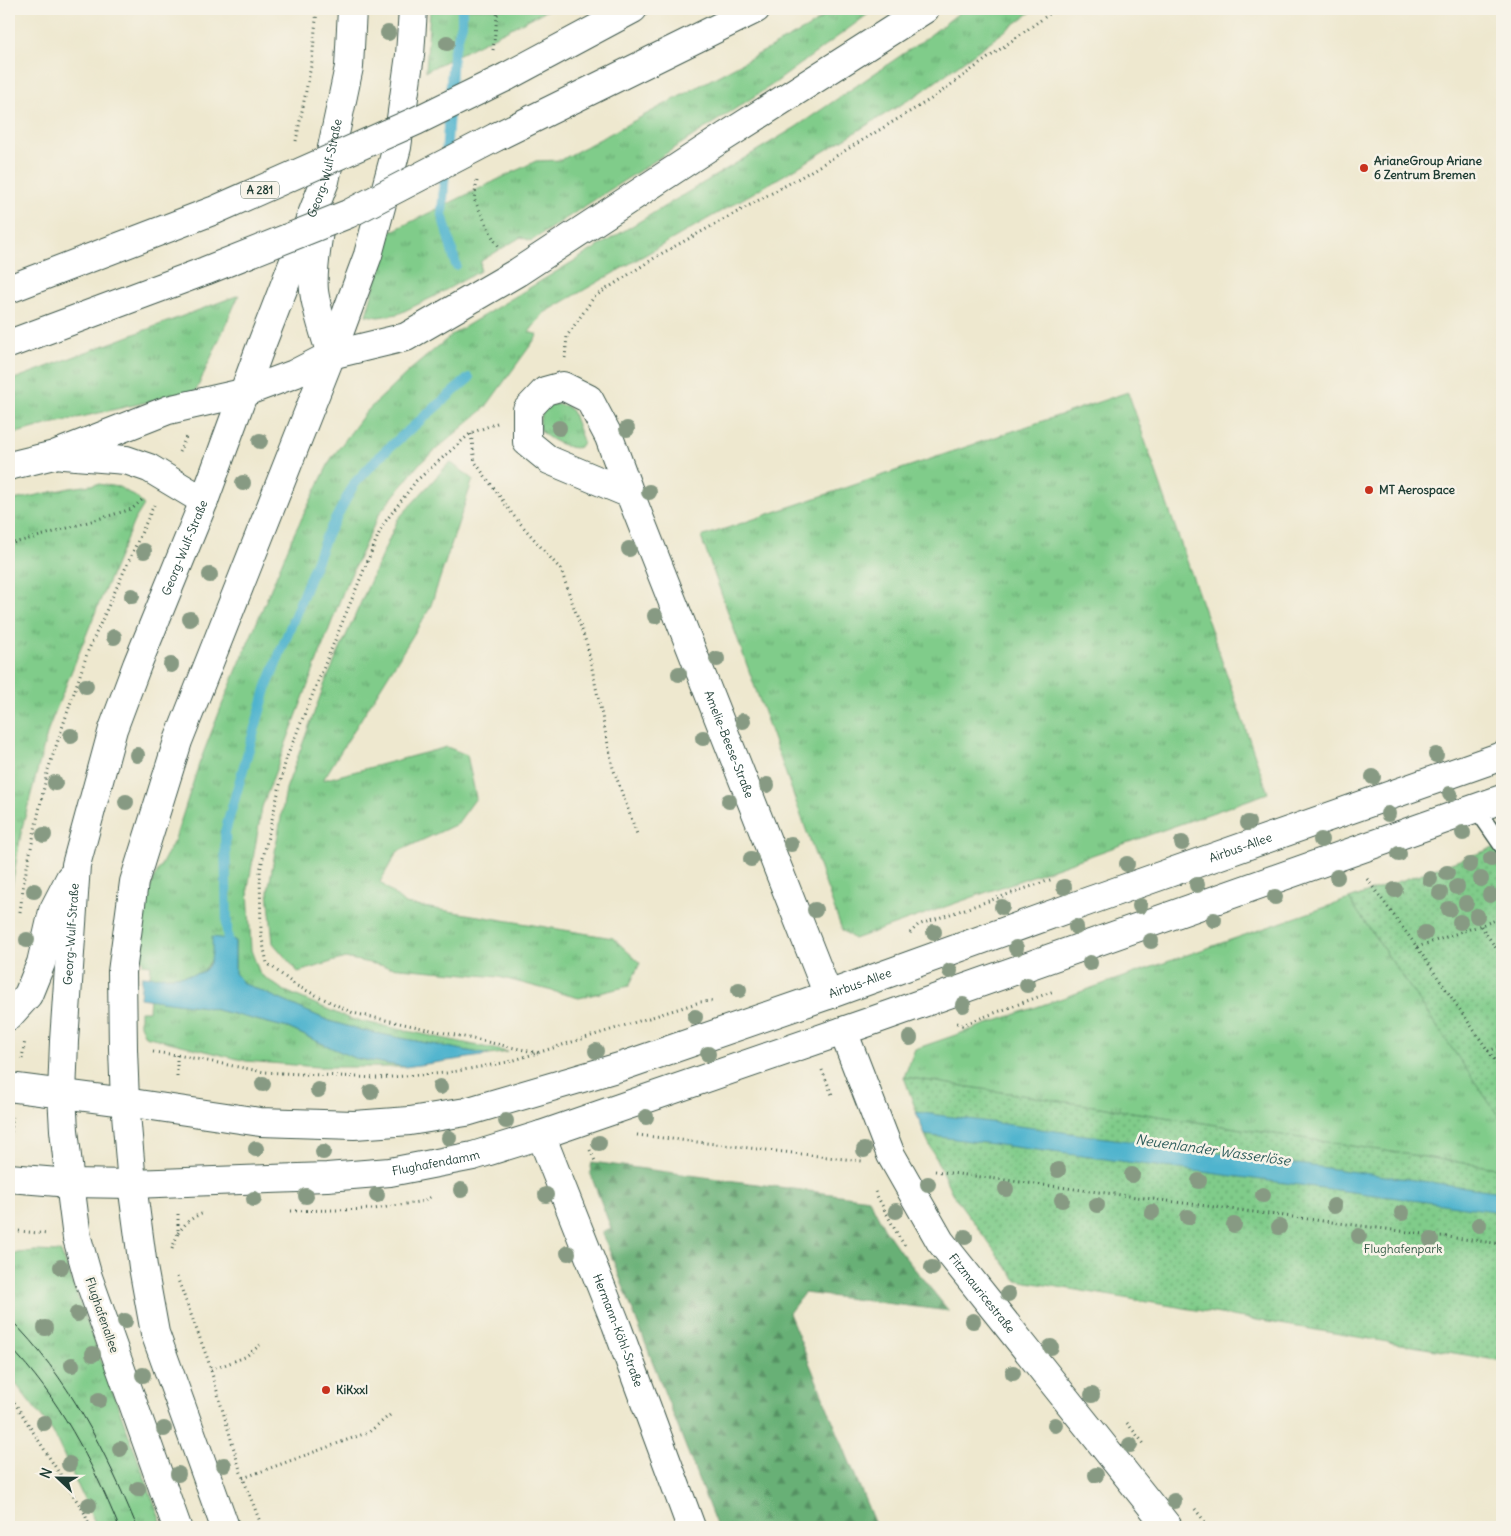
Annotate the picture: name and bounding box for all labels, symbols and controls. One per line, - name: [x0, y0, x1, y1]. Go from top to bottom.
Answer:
- street label: Georg-Wulf-Straße: [304, 117, 345, 220]
- place label: ArianeGroup Ariane 6 Zentrum Bremen: [1374, 153, 1483, 182]
- marker: ArianeGroup Ariane 6 Zentrum Bremen: [1358, 162, 1370, 174]
- road number: A 281: [241, 182, 279, 198]
- place label: MT Aerospace: [1379, 482, 1456, 498]
- marker: MT Aerospace: [1363, 484, 1375, 496]
- street label: Georg-Wulf-Straße: [158, 498, 211, 598]
- street label: Amelie-Beese-Straße: [701, 688, 757, 800]
- street label: Airbus-Allee: [1207, 829, 1274, 865]
- street label: Georg-Wulf-Straße: [60, 883, 82, 985]
- street label: Airbus-Allee: [827, 965, 893, 1001]
- water label: Neuenlander Wasserlöse: [1134, 1130, 1293, 1170]
- street label: Flughafendamm: [391, 1146, 482, 1178]
- park label: Flughafenpark: [1364, 1241, 1442, 1256]
- street label: Fitzmauricestraße: [946, 1250, 1019, 1336]
- street label: Hermann-Köhl-Straße: [590, 1272, 647, 1389]
- street label: Flughafenallee: [83, 1275, 122, 1355]
- place label: KiKxxl: [336, 1382, 368, 1397]
- marker: KiKxxl: [320, 1384, 332, 1396]
- north arrow: [32, 1454, 82, 1504]
- text: N: [36, 1465, 56, 1481]

